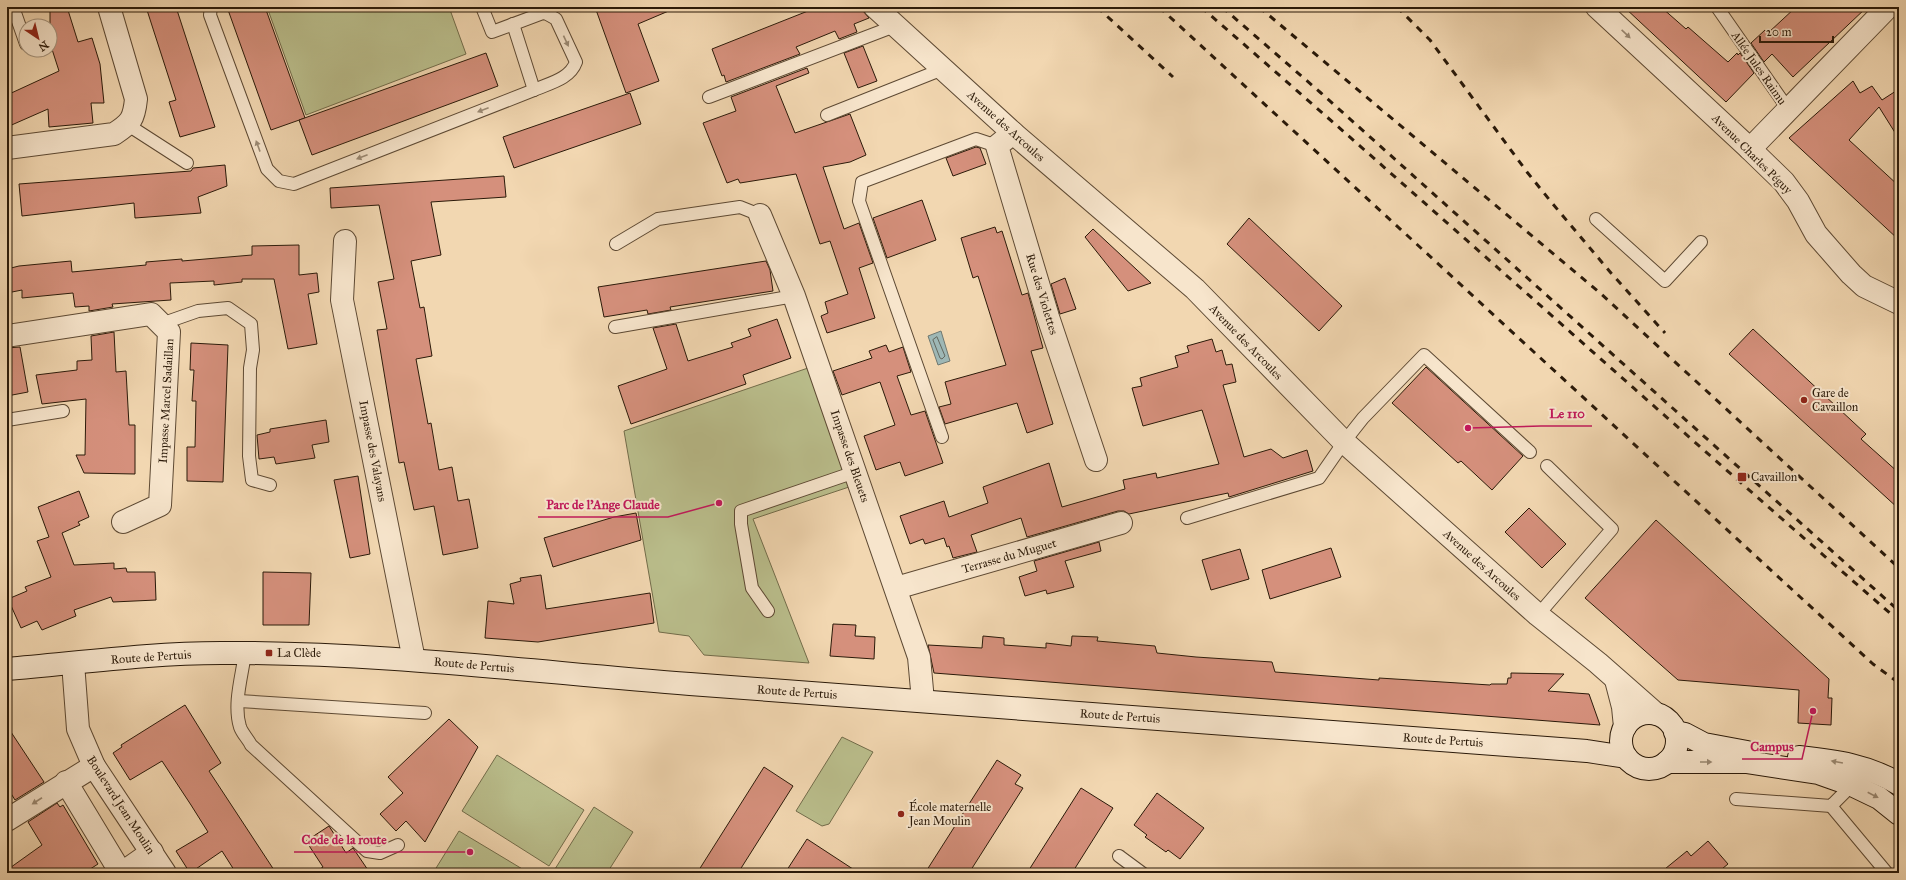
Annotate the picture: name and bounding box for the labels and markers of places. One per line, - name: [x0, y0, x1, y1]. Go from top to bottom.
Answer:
- place label: Gare de Cavaillon: [1812, 386, 1859, 414]
- marker: Gare de Cavaillon: [1799, 395, 1809, 405]
- callout: Le 110: [1541, 401, 1592, 426]
- place label: Cavaillon: [1751, 470, 1798, 484]
- marker: Cavaillon: [1736, 471, 1748, 483]
- callout: Parc de l'Ange Claude: [538, 492, 668, 517]
- place label: La Clède: [277, 646, 321, 660]
- marker: La Clède: [264, 648, 274, 658]
- callout: Campus: [1742, 734, 1802, 759]
- place label: École maternelle Jean Moulin: [907, 798, 991, 829]
- marker: École maternelle Jean Moulin: [896, 809, 906, 819]
- callout: Code de la route: [294, 827, 395, 852]

